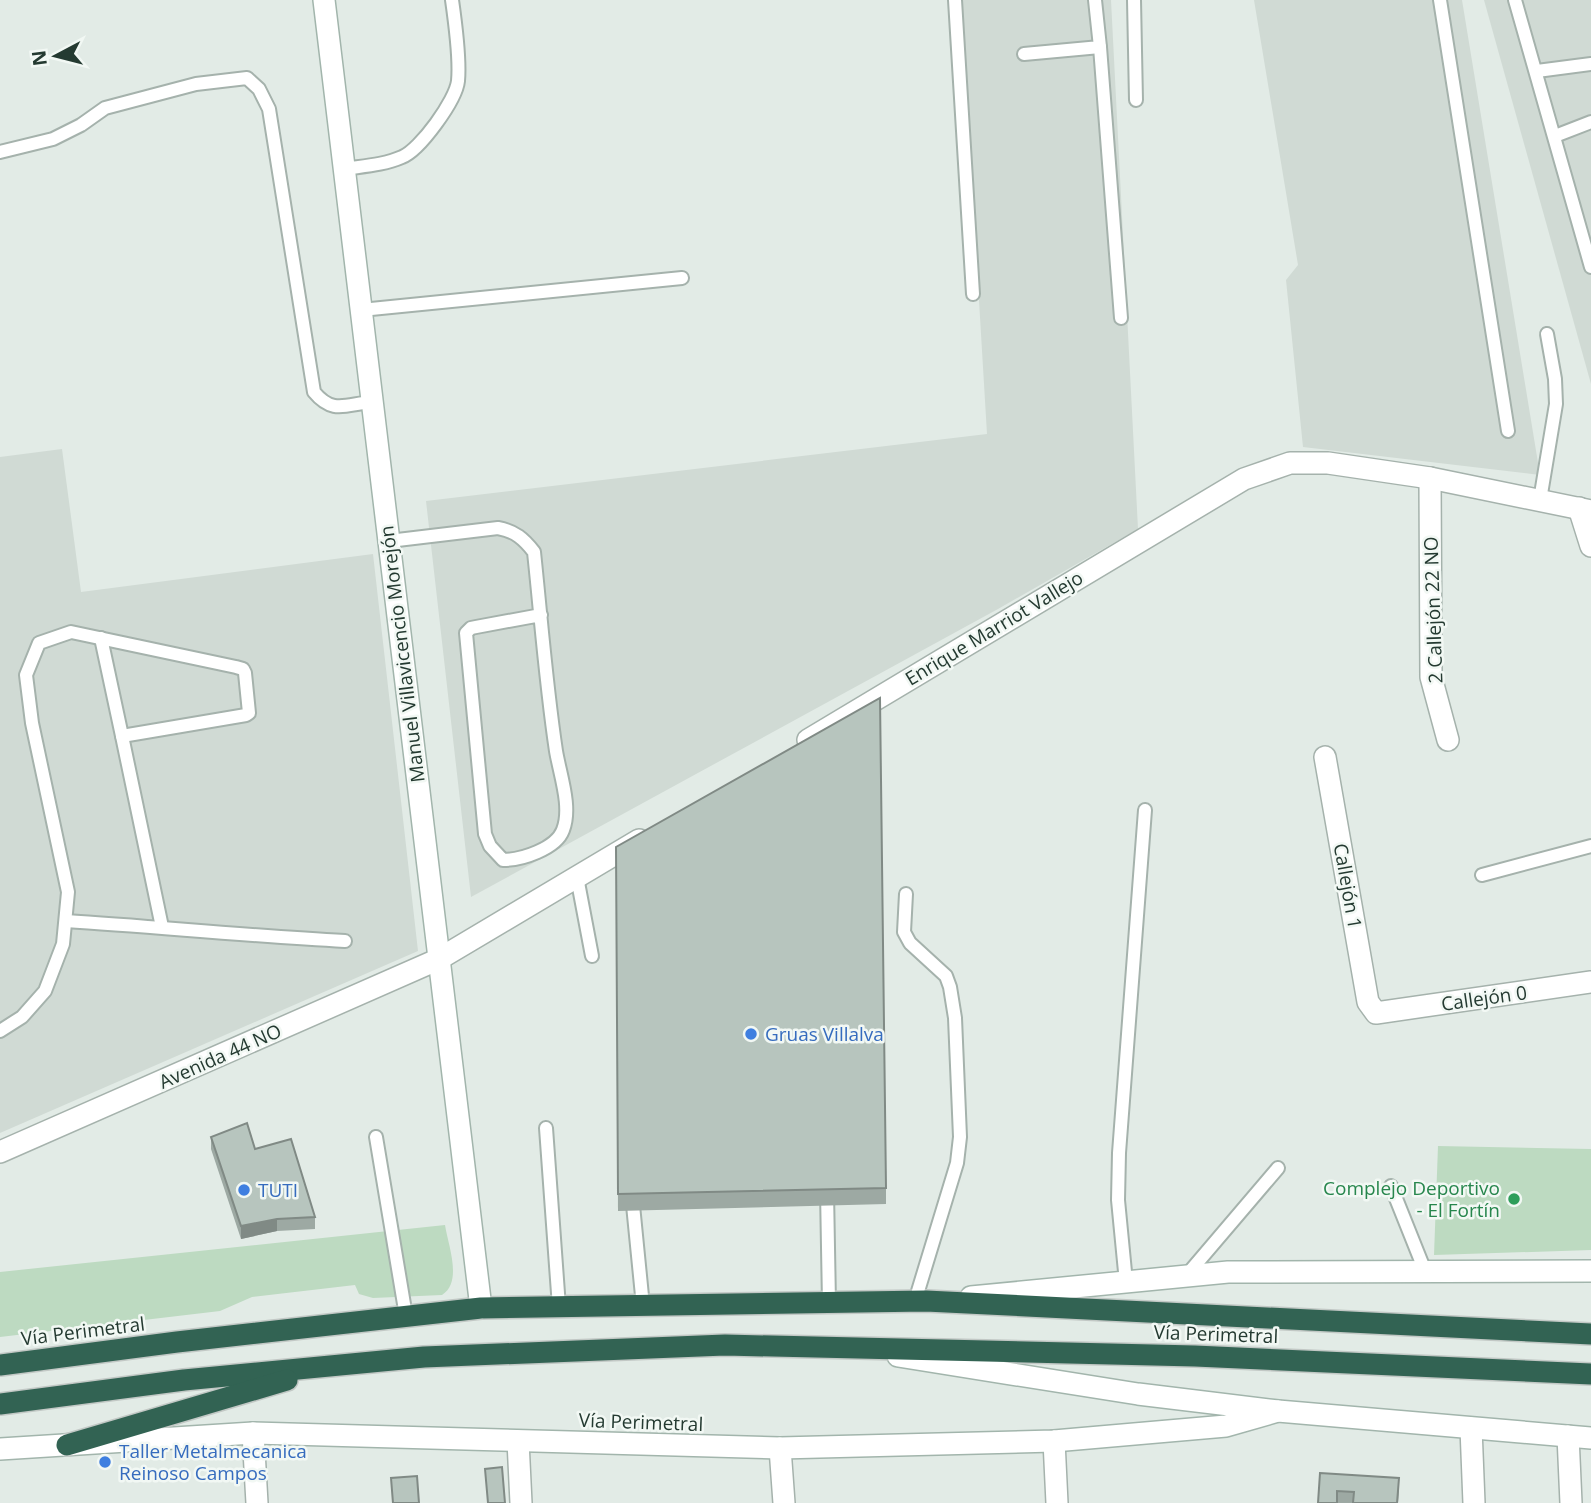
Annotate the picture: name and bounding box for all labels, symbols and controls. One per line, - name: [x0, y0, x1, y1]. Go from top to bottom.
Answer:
- north arrow: [21, 21, 91, 91]
- text: N: [25, 49, 53, 67]
- street label: Manuel Villavicencio Morejón: [373, 524, 431, 784]
- street label: 2 Callejón 22 NO: [1417, 536, 1449, 684]
- street label: Enrique Marriot Vallejo: [900, 565, 1088, 691]
- street label: Callejón 1: [1328, 841, 1368, 931]
- street label: Callejón 0: [1439, 979, 1529, 1017]
- street label: Avenida 44 NO: [155, 1017, 285, 1095]
- place label: Gruas Villalva: [765, 1021, 884, 1047]
- marker: Gruas Villalva: [743, 1026, 759, 1042]
- place label: Complejo Deportivo - El Fortín: [1323, 1175, 1500, 1223]
- place label: TUTI: [258, 1177, 298, 1203]
- marker: TUTI: [236, 1182, 252, 1198]
- marker: Complejo Deportivo - El Fortín: [1506, 1191, 1522, 1207]
- street label: Vía Perimetral: [20, 1311, 146, 1351]
- street label: Vía Perimetral: [1153, 1319, 1279, 1349]
- street label: Vía Perimetral: [578, 1407, 704, 1437]
- place label: Taller Metalmecanica Reinoso Campos: [119, 1438, 307, 1486]
- marker: Taller Metalmecanica Reinoso Campos: [97, 1454, 113, 1470]

